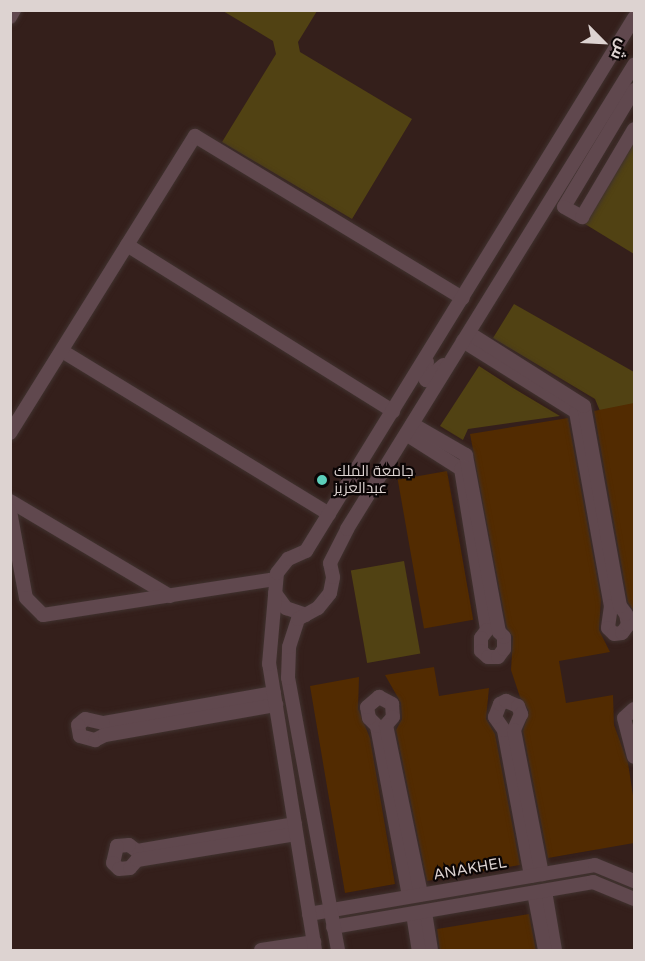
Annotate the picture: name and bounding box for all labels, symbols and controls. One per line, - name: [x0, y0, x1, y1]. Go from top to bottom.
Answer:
- north arrow: [573, 12, 633, 72]
- text: ش: [606, 36, 633, 63]
- place label: جامعة الملك عبدالعزيز: [334, 462, 414, 497]
- marker: جامعة الملك عبدالعزيز: [315, 473, 329, 487]
- street label: ANAKHEL: [432, 854, 508, 884]

